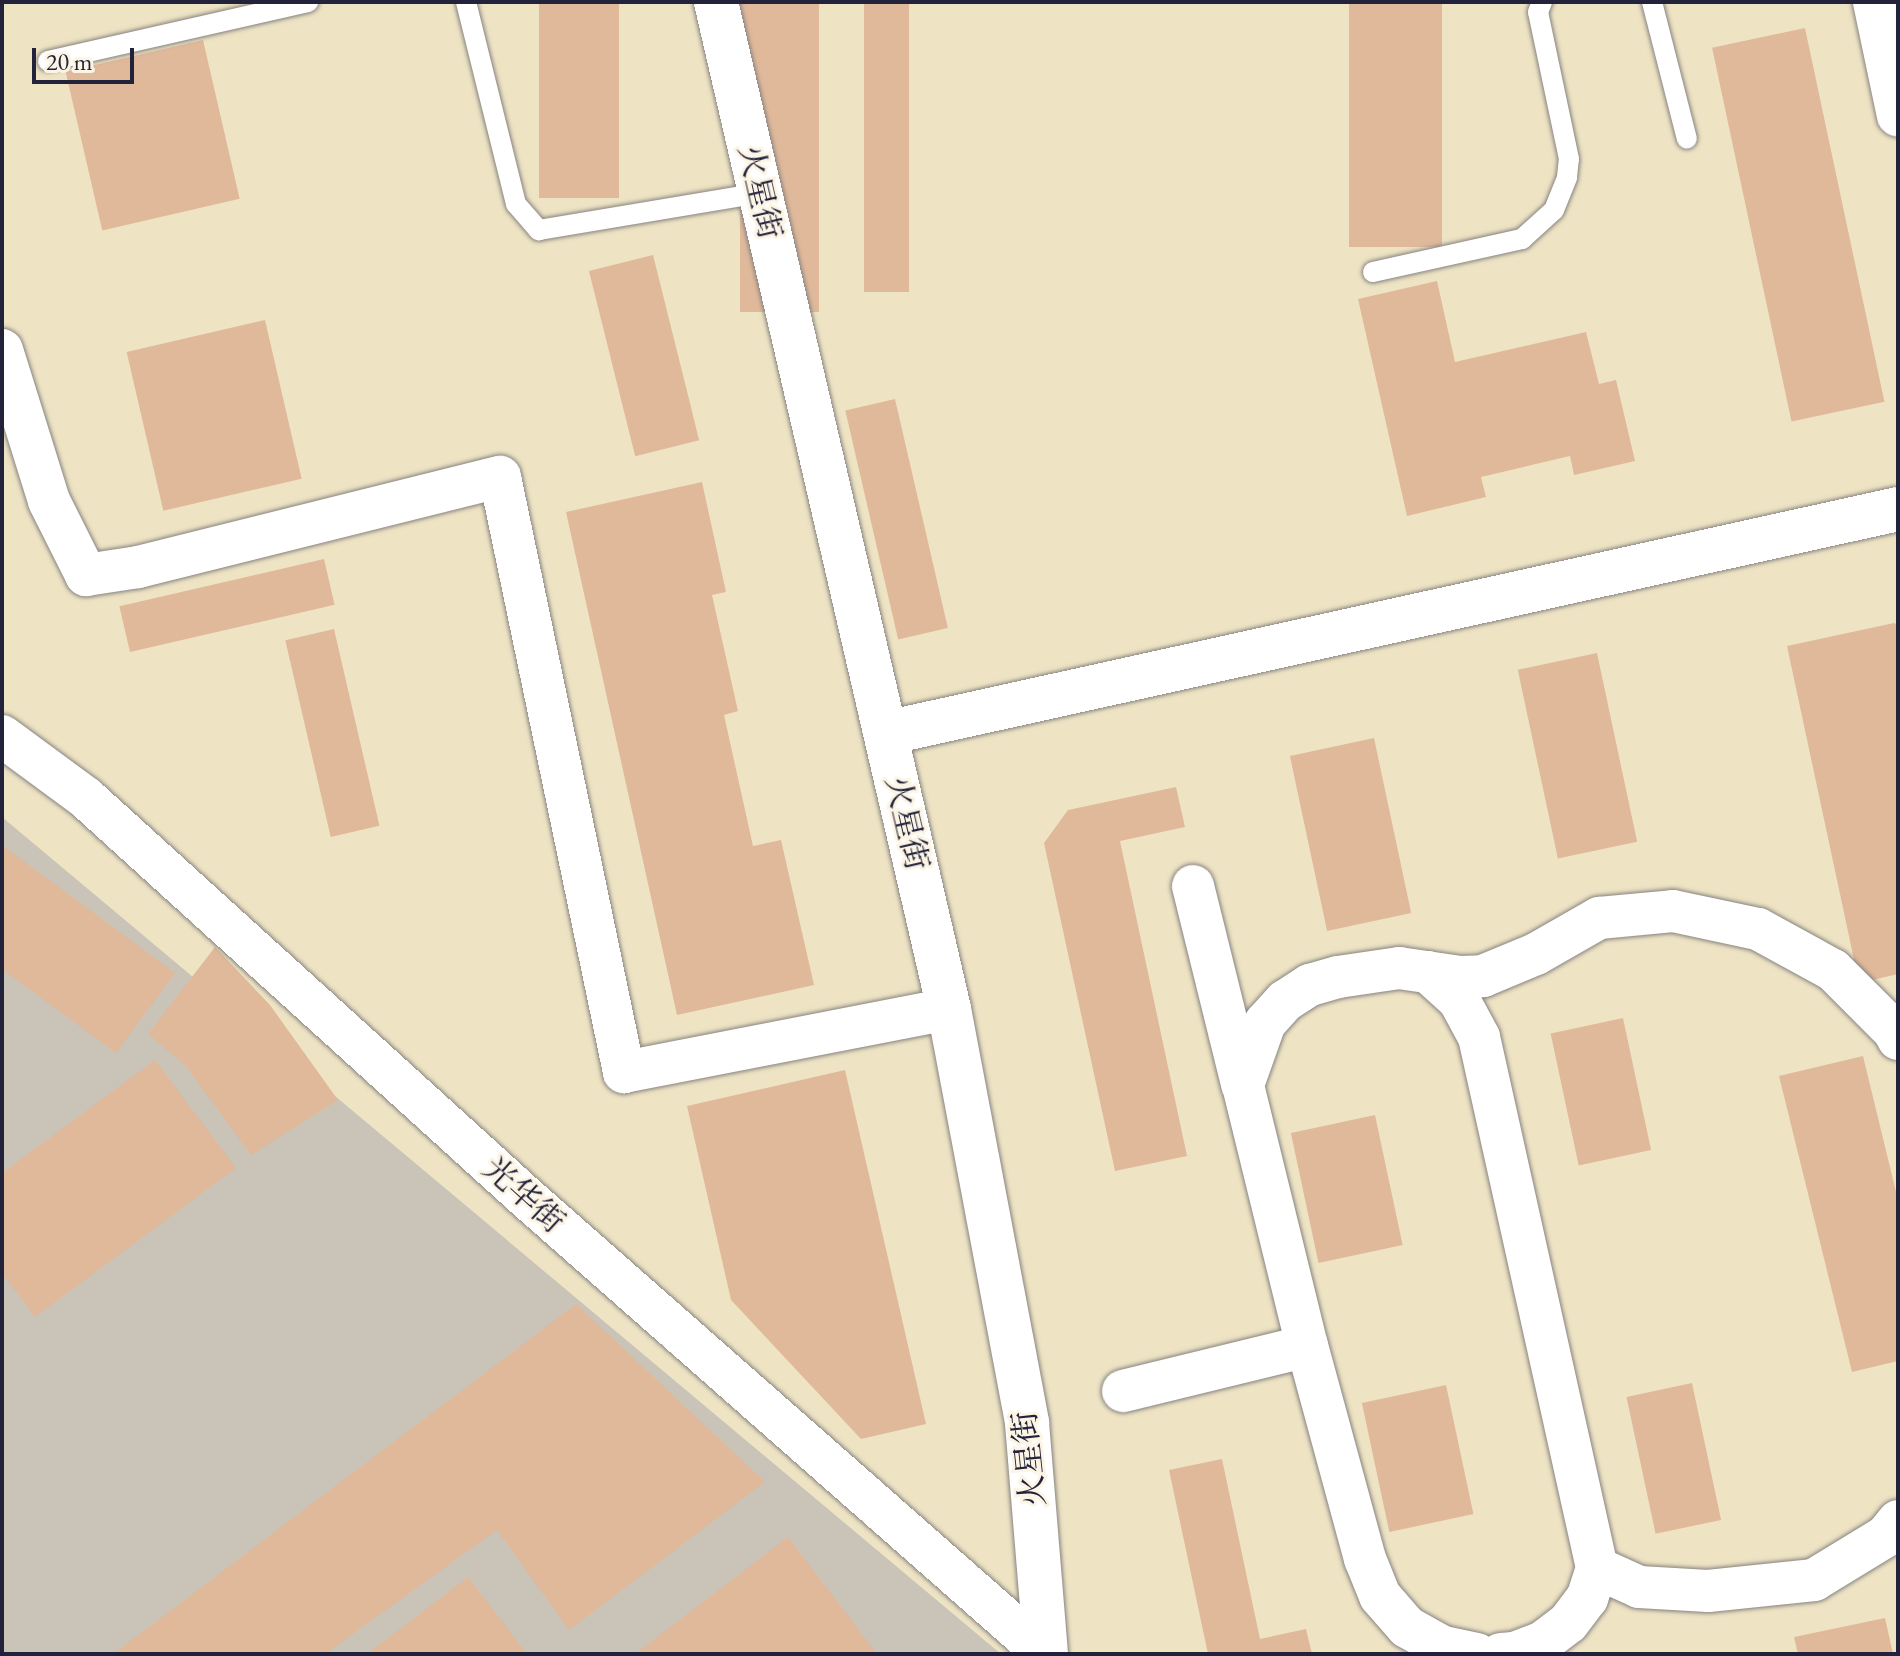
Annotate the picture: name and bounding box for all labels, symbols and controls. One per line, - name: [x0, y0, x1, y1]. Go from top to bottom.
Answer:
- scale bar: [36, 32, 138, 82]
- text: 20 m: [46, 46, 93, 77]
- street label: 火星街: [730, 141, 790, 243]
- street label: 火星街: [877, 772, 937, 874]
- street label: 光华街: [475, 1149, 573, 1241]
- street label: 火星街: [1005, 1409, 1053, 1509]

